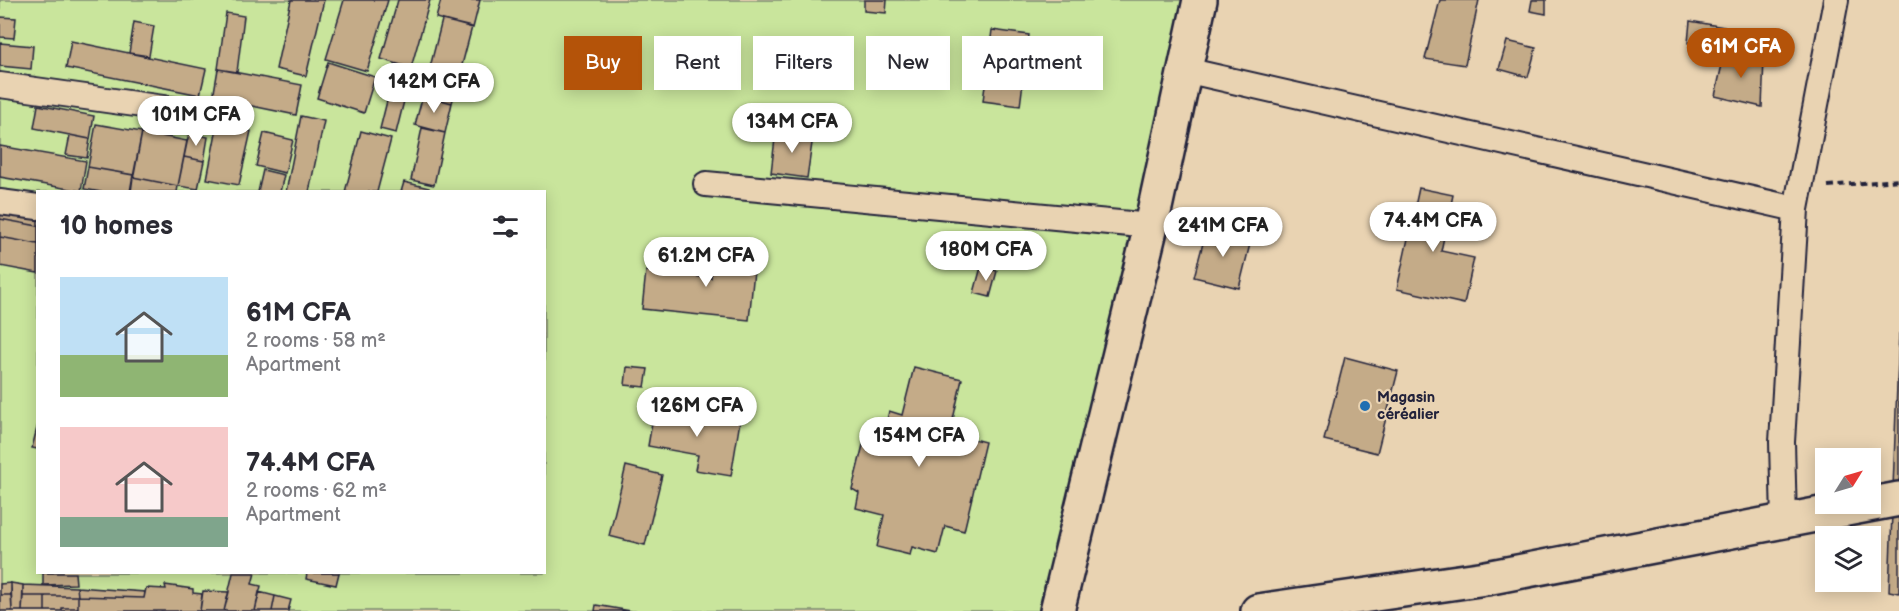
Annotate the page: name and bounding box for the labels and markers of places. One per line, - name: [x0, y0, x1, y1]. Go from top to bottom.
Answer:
- pin: 61M CFA: [1686, 28, 1796, 79]
- pin: 142M CFA: [372, 63, 496, 114]
- pin: 101M CFA: [134, 96, 258, 147]
- pin: 134M CFA: [730, 103, 854, 154]
- pin: 74.4M CFA: [1364, 202, 1502, 253]
- pin: 241M CFA: [1161, 207, 1285, 258]
- pin: 180M CFA: [924, 231, 1048, 282]
- pin: 61.2M CFA: [637, 237, 775, 288]
- pin: 126M CFA: [635, 387, 759, 438]
- place label: Magasin céréalier: [1377, 388, 1440, 424]
- marker: Magasin céréalier: [1358, 399, 1372, 413]
- pin: 154M CFA: [857, 417, 981, 468]

